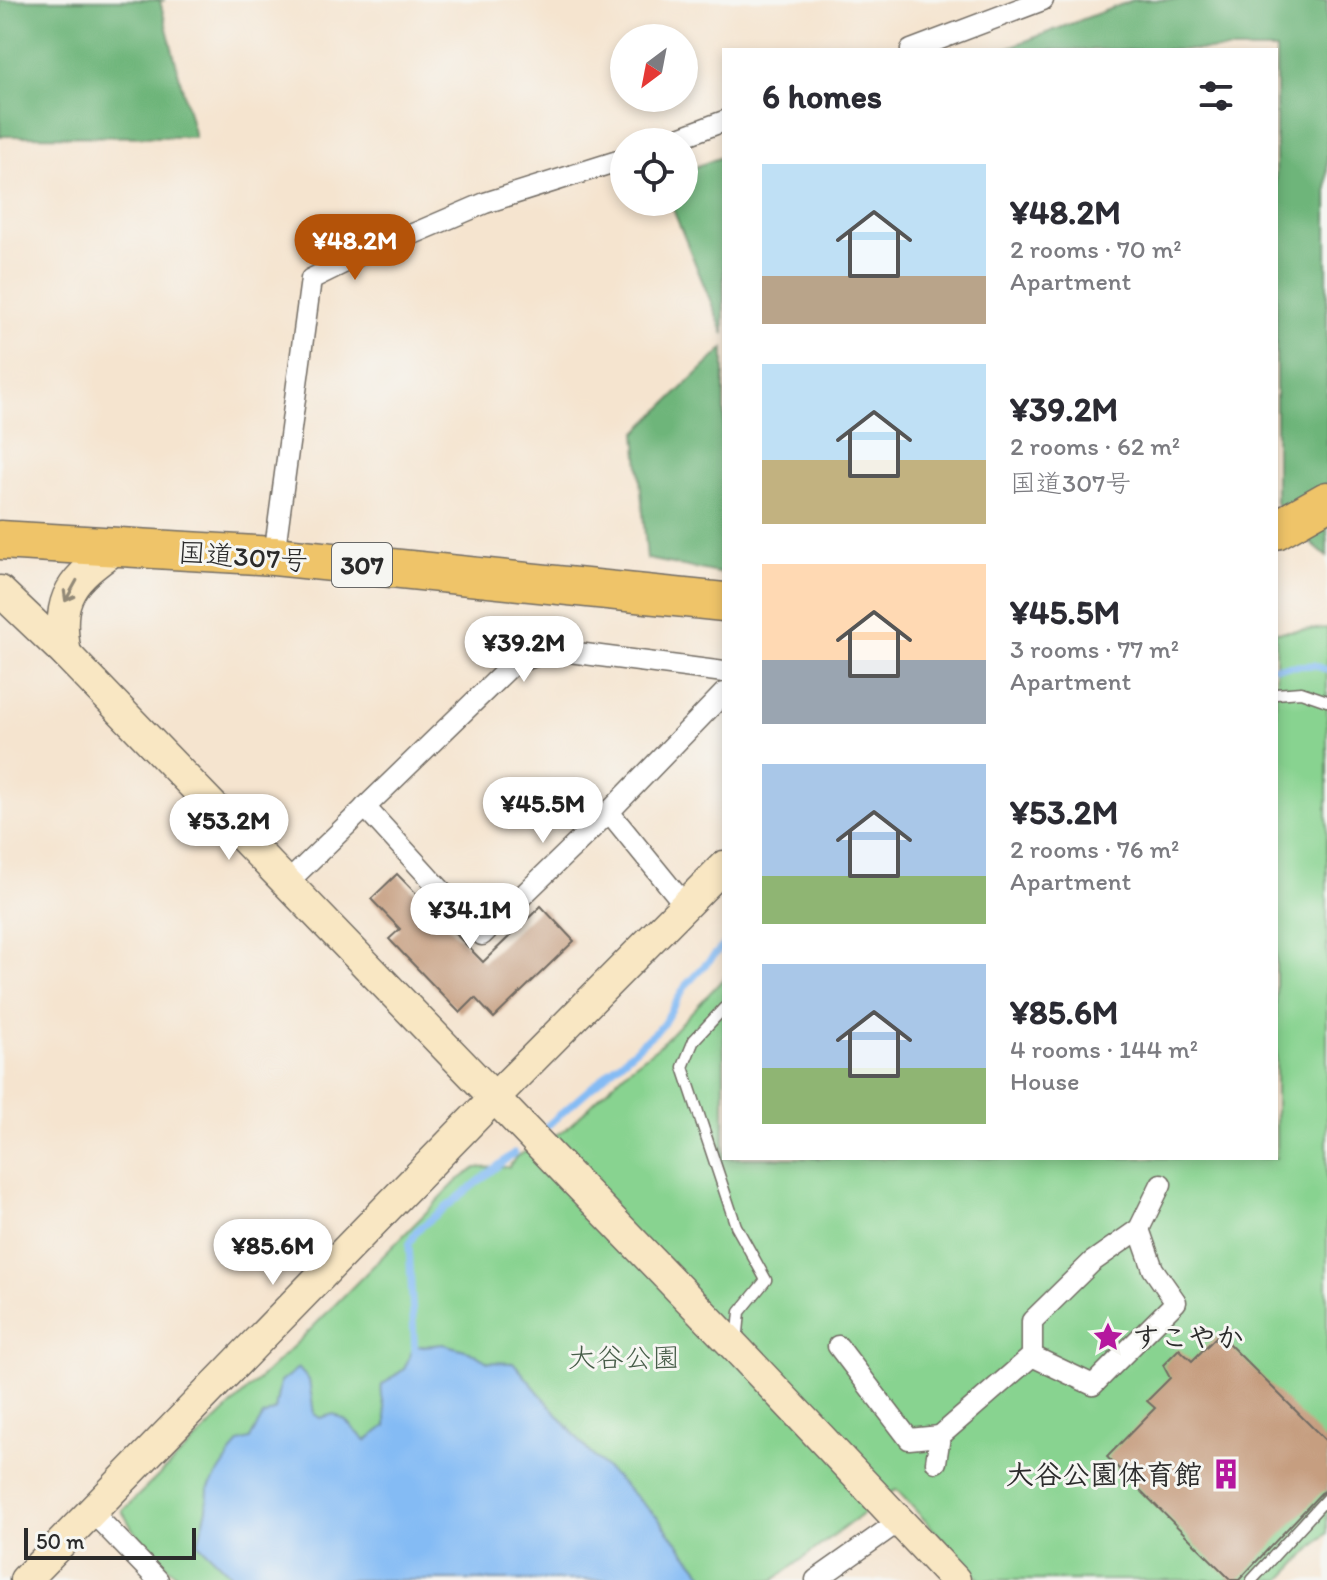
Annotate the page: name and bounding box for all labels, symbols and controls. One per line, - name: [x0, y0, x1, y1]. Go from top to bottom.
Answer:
- north arrow: [610, 24, 698, 112]
- map controls: [610, 24, 698, 216]
- icon: filters: [1194, 74, 1238, 118]
- text: 6 homes: [762, 76, 882, 117]
- button: locate: [610, 128, 698, 216]
- text: ¥48.2M: [1010, 192, 1121, 233]
- icon: home: [826, 196, 922, 292]
- pin: ¥48.2M: [290, 214, 420, 282]
- text: ¥48.2M: [313, 224, 397, 256]
- text: 2 rooms · 70 m²: [1010, 233, 1182, 265]
- text: Apartment: [1010, 265, 1131, 297]
- text: ¥39.2M: [1010, 389, 1118, 430]
- icon: home: [826, 396, 922, 492]
- text: 2 rooms · 62 m²: [1010, 430, 1180, 462]
- text: 国道307号: [1010, 467, 1131, 499]
- street label: 国道307号: [177, 534, 309, 578]
- road number: 307: [332, 543, 392, 587]
- one-way arrow: [62, 579, 78, 602]
- text: ¥45.5M: [1010, 592, 1120, 633]
- icon: home: [826, 596, 922, 692]
- pin: ¥39.2M: [459, 616, 589, 684]
- text: ¥39.2M: [483, 626, 565, 658]
- text: 3 rooms · 77 m²: [1010, 633, 1179, 665]
- text: Apartment: [1010, 665, 1131, 697]
- pin: ¥45.5M: [478, 777, 608, 845]
- text: ¥45.5M: [501, 787, 585, 819]
- text: ¥53.2M: [1010, 792, 1118, 833]
- pin: ¥53.2M: [164, 794, 294, 862]
- icon: home: [826, 796, 922, 892]
- text: ¥53.2M: [188, 804, 270, 836]
- text: 2 rooms · 76 m²: [1010, 833, 1179, 865]
- text: Apartment: [1010, 865, 1131, 897]
- pin: ¥34.1M: [405, 883, 535, 951]
- text: ¥34.1M: [428, 893, 512, 925]
- text: ¥85.6M: [1010, 992, 1119, 1033]
- icon: home: [826, 996, 922, 1092]
- text: 4 rooms · 144 m²: [1010, 1033, 1198, 1065]
- text: House: [1010, 1065, 1080, 1097]
- pin: ¥85.6M: [208, 1219, 338, 1287]
- text: ¥85.6M: [231, 1229, 315, 1261]
- place icon: すこやか: [1091, 1320, 1125, 1354]
- place label: すこやか: [1132, 1320, 1244, 1354]
- park label: 大谷公園: [568, 1340, 680, 1374]
- place label: 大谷公園体育館: [1006, 1457, 1202, 1491]
- building icon: 大谷公園体育館: [1209, 1457, 1243, 1491]
- scale bar: [24, 1524, 196, 1560]
- text: 50 m: [36, 1528, 85, 1555]

